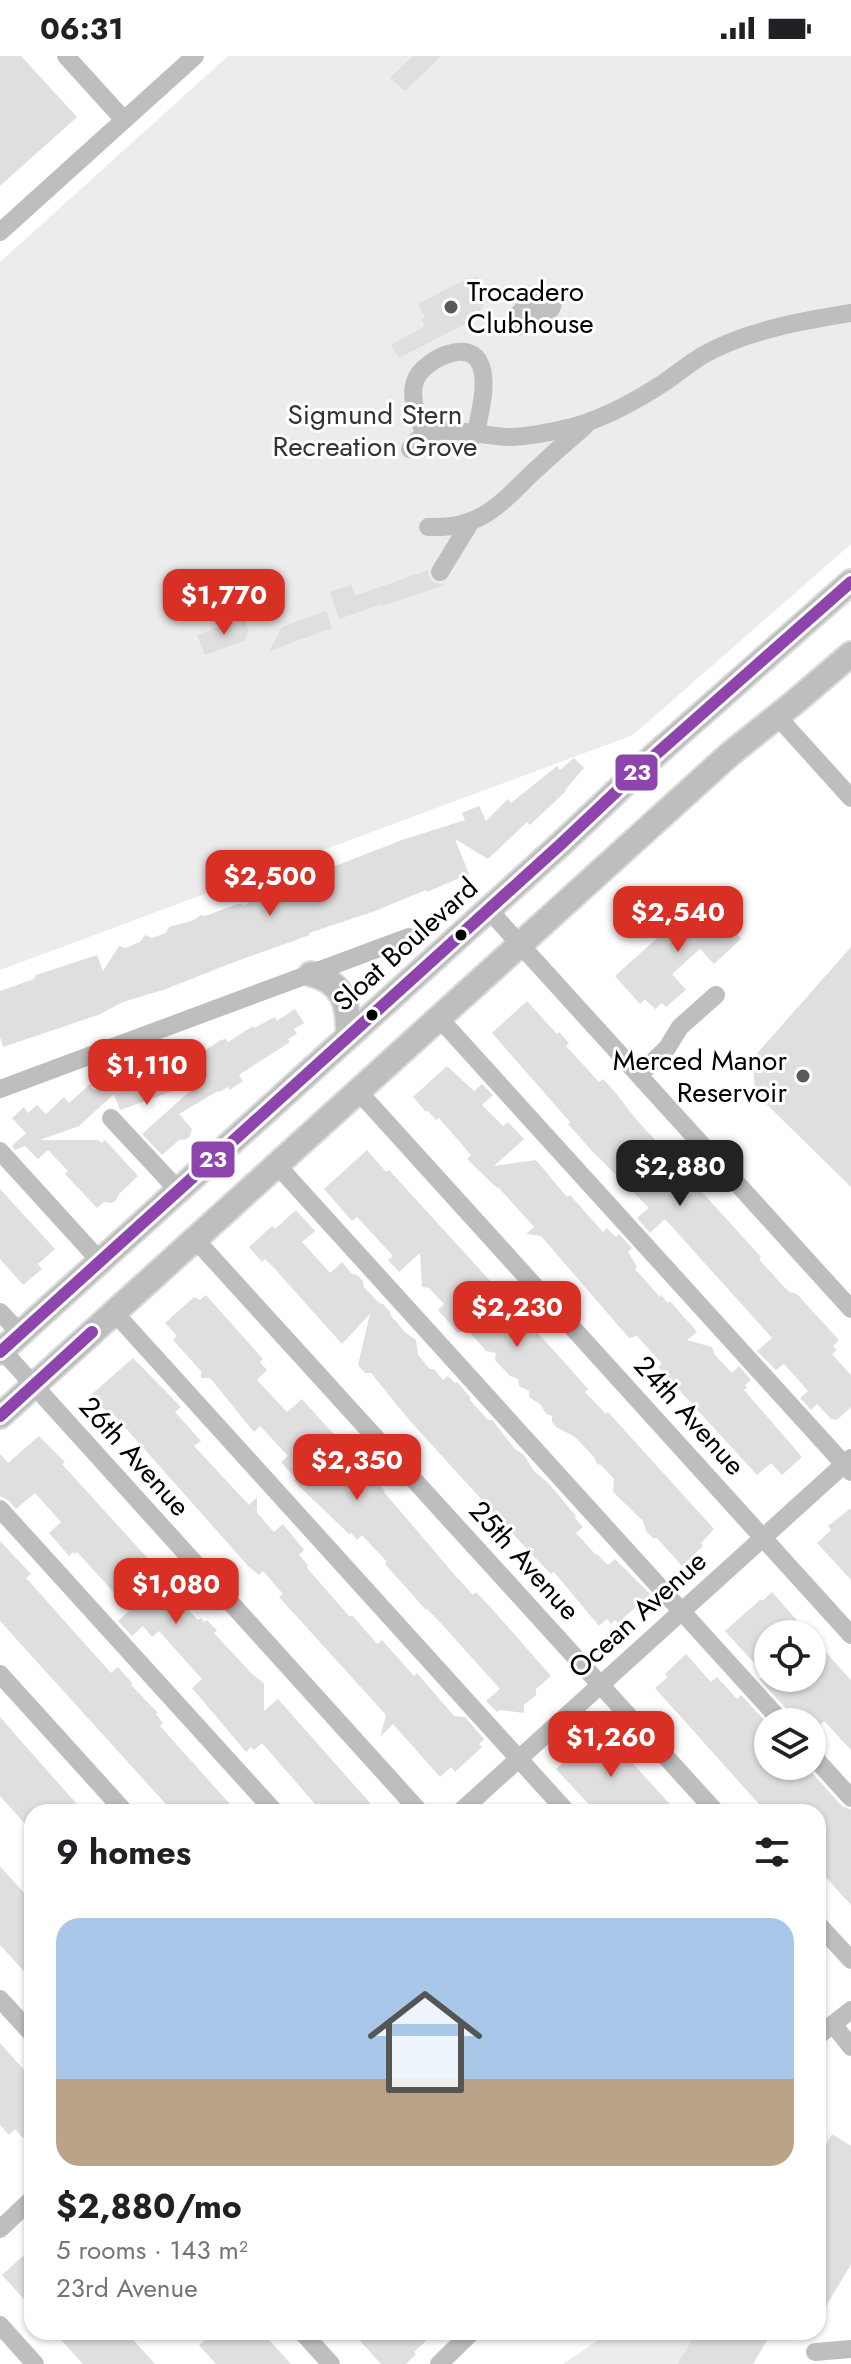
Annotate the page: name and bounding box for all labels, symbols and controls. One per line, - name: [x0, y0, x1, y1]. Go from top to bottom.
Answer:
- text: 06:31: [40, 7, 124, 50]
- place label: Trocadero Clubhouse: [467, 271, 594, 344]
- marker: Trocadero Clubhouse: [442, 298, 460, 316]
- park label: Sigmund Stern Recreation Grove: [272, 394, 478, 467]
- pin: $1,770: [159, 569, 289, 637]
- text: $1,770: [181, 576, 267, 614]
- line badge: 23: [614, 753, 659, 792]
- text: 23: [623, 756, 651, 788]
- pin: $2,500: [205, 850, 335, 918]
- text: $2,500: [224, 857, 316, 895]
- street label: Sloat Boulevard: [324, 868, 487, 1021]
- pin: $2,540: [613, 886, 743, 954]
- text: $2,540: [631, 893, 725, 931]
- unlabelled marker: [453, 927, 469, 943]
- unlabelled marker: [364, 1007, 380, 1023]
- pin: $1,110: [82, 1039, 212, 1107]
- place label: Merced Manor Reservoir: [613, 1040, 787, 1113]
- text: $1,110: [106, 1046, 188, 1084]
- marker: Merced Manor Reservoir: [794, 1067, 812, 1085]
- line badge: 23: [190, 1140, 236, 1179]
- pin: $2,880: [615, 1140, 745, 1208]
- text: 23: [199, 1143, 227, 1175]
- text: $2,880: [634, 1147, 726, 1185]
- pin: $2,230: [452, 1281, 582, 1349]
- text: $2,230: [471, 1288, 563, 1326]
- street label: 24th Avenue: [624, 1346, 755, 1485]
- street label: 26th Avenue: [70, 1387, 200, 1525]
- pin: $2,350: [292, 1434, 422, 1502]
- text: $2,350: [311, 1441, 403, 1479]
- street label: 25th Avenue: [460, 1491, 590, 1629]
- street label: Ocean Avenue: [559, 1541, 716, 1688]
- pin: $1,080: [111, 1558, 241, 1626]
- text: $1,080: [132, 1565, 220, 1603]
- map controls: [754, 1620, 826, 1780]
- button: locate: [754, 1620, 826, 1692]
- button: layers: [754, 1708, 826, 1780]
- pin: $1,260: [546, 1711, 676, 1779]
- text: $1,260: [566, 1718, 656, 1756]
- text: 9 homes: [56, 1828, 191, 1877]
- icon: filters: [750, 1830, 794, 1874]
- icon: home: [353, 1970, 497, 2114]
- text: $2,880/mo: [56, 2182, 242, 2231]
- text: 5 rooms · 143 m²: [56, 2231, 248, 2269]
- text: 23rd Avenue: [56, 2269, 198, 2307]

